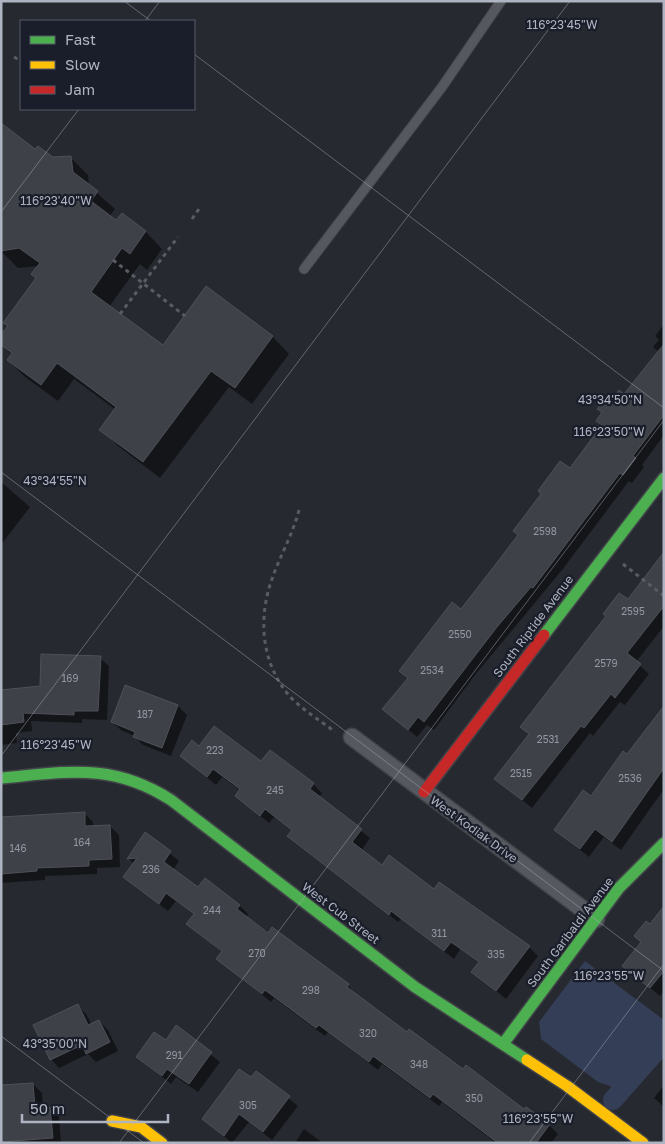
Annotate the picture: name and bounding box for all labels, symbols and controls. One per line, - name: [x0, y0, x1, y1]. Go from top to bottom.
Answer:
- text: 116°23'45"W: [527, 17, 598, 32]
- legend: [20, 20, 195, 110]
- text: Fast: [65, 30, 96, 48]
- text: Slow: [65, 55, 100, 73]
- text: Jam: [65, 80, 95, 98]
- text: 116°23'40"W: [20, 193, 92, 208]
- text: 43°34'50"N: [578, 392, 642, 407]
- text: 116°23'50"W: [573, 424, 645, 439]
- text: 43°34'55"N: [23, 473, 87, 488]
- house number: 2598: [533, 525, 557, 537]
- street label: South Riptide Avenue: [490, 572, 576, 680]
- house number: 2595: [621, 605, 645, 617]
- house number: 2550: [448, 628, 472, 640]
- house number: 2579: [595, 657, 617, 669]
- house number: 2534: [420, 664, 444, 676]
- house number: 169: [62, 672, 78, 684]
- house number: 187: [137, 708, 153, 720]
- house number: 2531: [537, 733, 559, 745]
- text: 116°23'45"W: [21, 737, 92, 752]
- house number: 223: [206, 744, 224, 756]
- house number: 2515: [510, 767, 532, 779]
- house number: 2536: [618, 772, 642, 784]
- house number: 245: [266, 784, 284, 796]
- street label: West Kodiak Drive: [427, 792, 521, 866]
- house number: 164: [74, 836, 91, 848]
- house number: 146: [10, 842, 27, 854]
- house number: 236: [142, 863, 160, 875]
- street label: South Garibaldi Avenue: [524, 874, 616, 990]
- street label: West Cub Street: [299, 879, 383, 947]
- house number: 244: [203, 904, 221, 916]
- house number: 311: [431, 927, 447, 939]
- house number: 270: [248, 947, 266, 959]
- house number: 335: [487, 948, 505, 960]
- text: 116°23'55"W: [574, 968, 645, 983]
- house number: 298: [302, 984, 320, 996]
- house number: 320: [359, 1027, 377, 1039]
- text: 43°35'00"N: [23, 1036, 87, 1051]
- house number: 291: [166, 1049, 182, 1061]
- house number: 348: [410, 1058, 428, 1070]
- scale bar: [22, 1092, 169, 1124]
- house number: 350: [465, 1092, 483, 1104]
- text: 50 m: [30, 1099, 65, 1117]
- house number: 305: [239, 1099, 257, 1111]
- text: 116°23'55"W: [503, 1111, 574, 1126]

